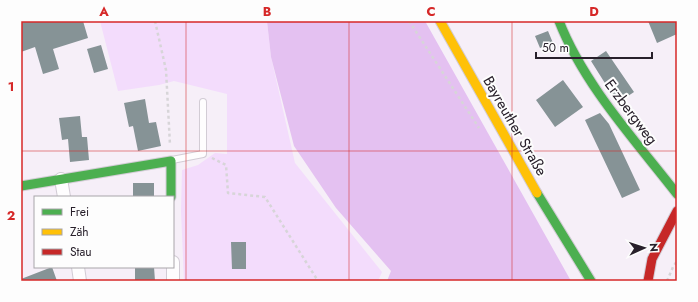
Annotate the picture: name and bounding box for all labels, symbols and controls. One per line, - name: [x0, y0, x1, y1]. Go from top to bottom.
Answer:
- text: A: [98, 2, 109, 21]
- text: B: [263, 2, 272, 21]
- text: C: [426, 2, 436, 21]
- text: D: [589, 2, 599, 21]
- scale bar: [536, 34, 652, 60]
- text: 50 m: [542, 39, 569, 57]
- street label: Bayreuther Straße: [478, 72, 553, 180]
- street label: Erzbergweg: [599, 75, 663, 149]
- text: 1: [8, 77, 14, 96]
- legend: [34, 196, 174, 268]
- text: Frei: [70, 203, 89, 221]
- text: 2: [7, 206, 15, 225]
- text: Zäh: [70, 223, 89, 241]
- north arrow: [624, 228, 664, 268]
- text: Stau: [70, 243, 92, 261]
- text: N: [646, 243, 662, 252]

